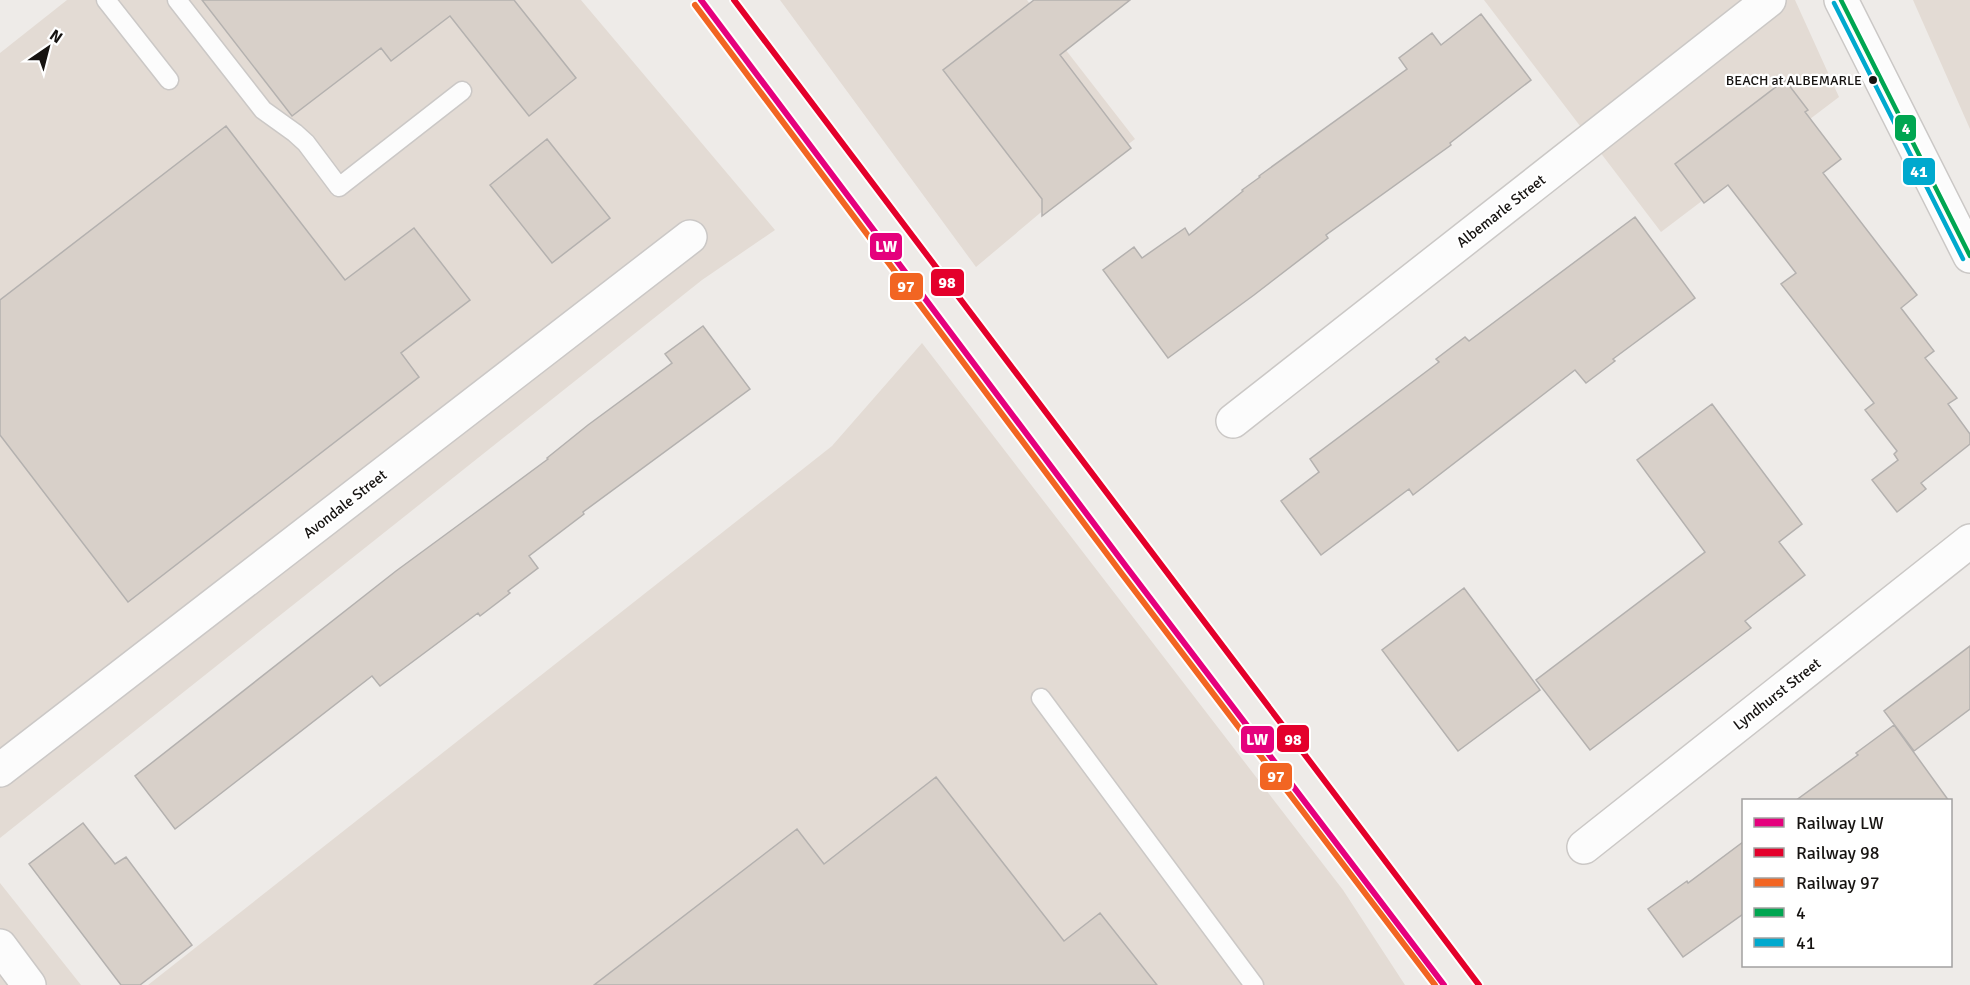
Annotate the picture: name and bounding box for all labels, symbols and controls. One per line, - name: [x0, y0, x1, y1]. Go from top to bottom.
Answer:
- north arrow: [18, 18, 78, 78]
- text: N: [46, 25, 66, 48]
- place label: BEACH at ALBEMARLE: [1726, 72, 1862, 89]
- marker: BEACH at ALBEMARLE: [1867, 74, 1879, 86]
- line badge: 4: [1894, 114, 1917, 142]
- text: 4: [1902, 119, 1911, 139]
- line badge: 41: [1902, 157, 1936, 186]
- text: 41: [1910, 162, 1928, 182]
- street label: Albemarle Street: [1453, 171, 1549, 251]
- line badge: LW: [869, 232, 903, 261]
- text: LW: [875, 237, 898, 257]
- line badge: 98: [930, 268, 965, 297]
- line badge: 97: [889, 272, 924, 301]
- text: 98: [938, 273, 956, 293]
- text: 97: [897, 277, 915, 297]
- street label: Avondale Street: [300, 466, 390, 542]
- street label: Lyndhurst Street: [1730, 654, 1824, 734]
- line badge: 98: [1276, 724, 1310, 753]
- line badge: LW: [1240, 725, 1275, 754]
- text: LW: [1246, 730, 1269, 750]
- text: 98: [1284, 730, 1302, 750]
- line badge: 97: [1259, 762, 1293, 791]
- text: 97: [1267, 767, 1285, 787]
- legend: [1742, 799, 1952, 967]
- text: Railway LW: [1796, 812, 1884, 834]
- text: Railway 98: [1796, 842, 1879, 864]
- text: Railway 97: [1796, 872, 1879, 894]
- text: 4: [1796, 902, 1806, 924]
- text: 41: [1796, 932, 1815, 954]

